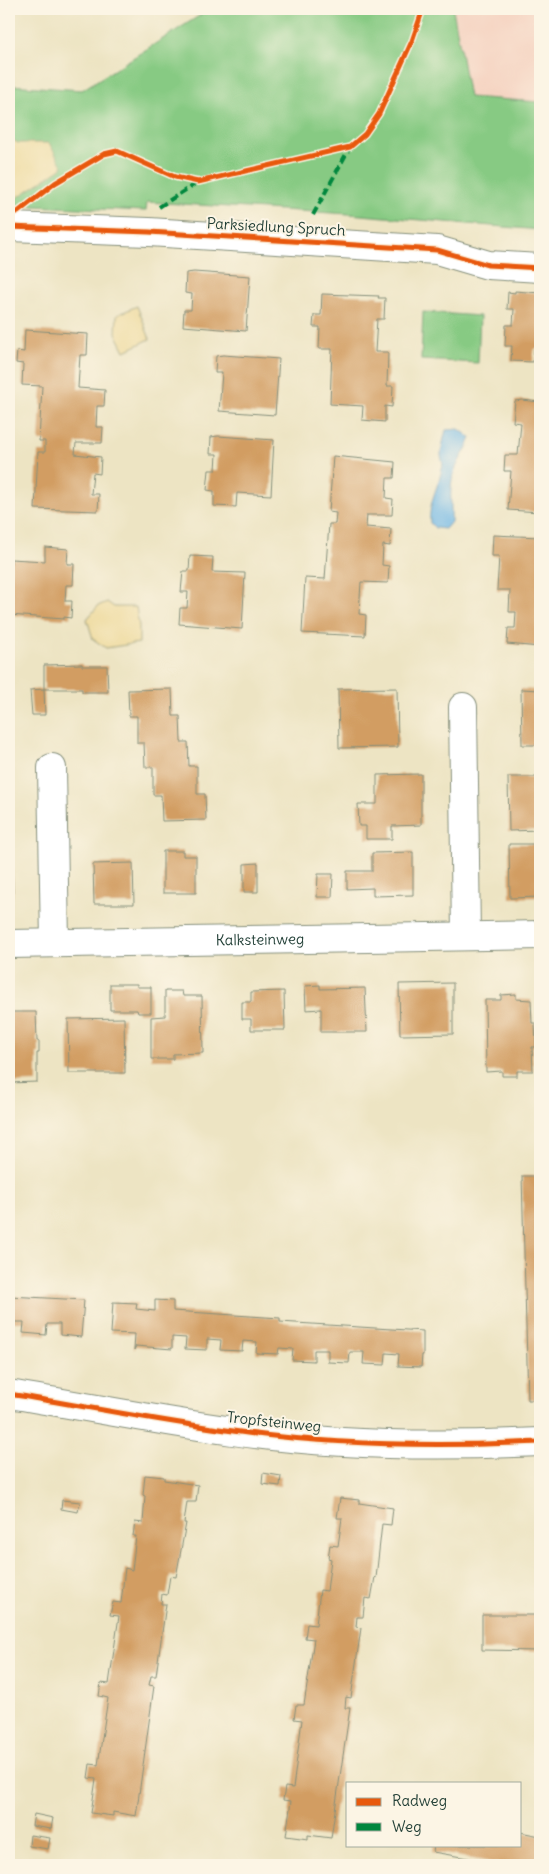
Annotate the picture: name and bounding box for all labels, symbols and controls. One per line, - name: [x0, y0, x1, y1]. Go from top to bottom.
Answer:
- street label: Parksiedlung Spruch: [206, 213, 346, 240]
- street label: Kalksteinweg: [215, 929, 305, 949]
- street label: Tropfsteinweg: [226, 1407, 322, 1436]
- legend: [346, 1782, 522, 1846]
- text: Radweg: [392, 1791, 447, 1810]
- text: Weg: [392, 1817, 422, 1836]

